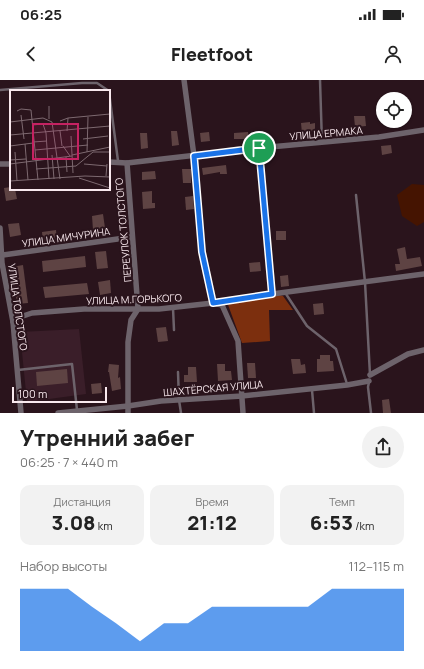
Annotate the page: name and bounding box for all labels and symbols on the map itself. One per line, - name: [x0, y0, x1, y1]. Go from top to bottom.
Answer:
- inset map: [10, 90, 110, 190]
- street label: УЛИЦА ЕРМАКА: [289, 123, 364, 143]
- pin: [242, 131, 276, 165]
- street label: ПЕРЕУЛОК ТОЛСТОГО: [111, 177, 135, 283]
- street label: УЛИЦА МИЧУРИНА: [21, 224, 112, 250]
- street label: УЛИЦА ТОЛСТОГО: [5, 263, 31, 351]
- street label: УЛИЦА М.ГОРЬКОГО: [86, 290, 182, 308]
- street label: ШАХТЁРСКАЯ УЛИЦА: [162, 377, 264, 399]
- scale bar: [12, 385, 107, 404]

